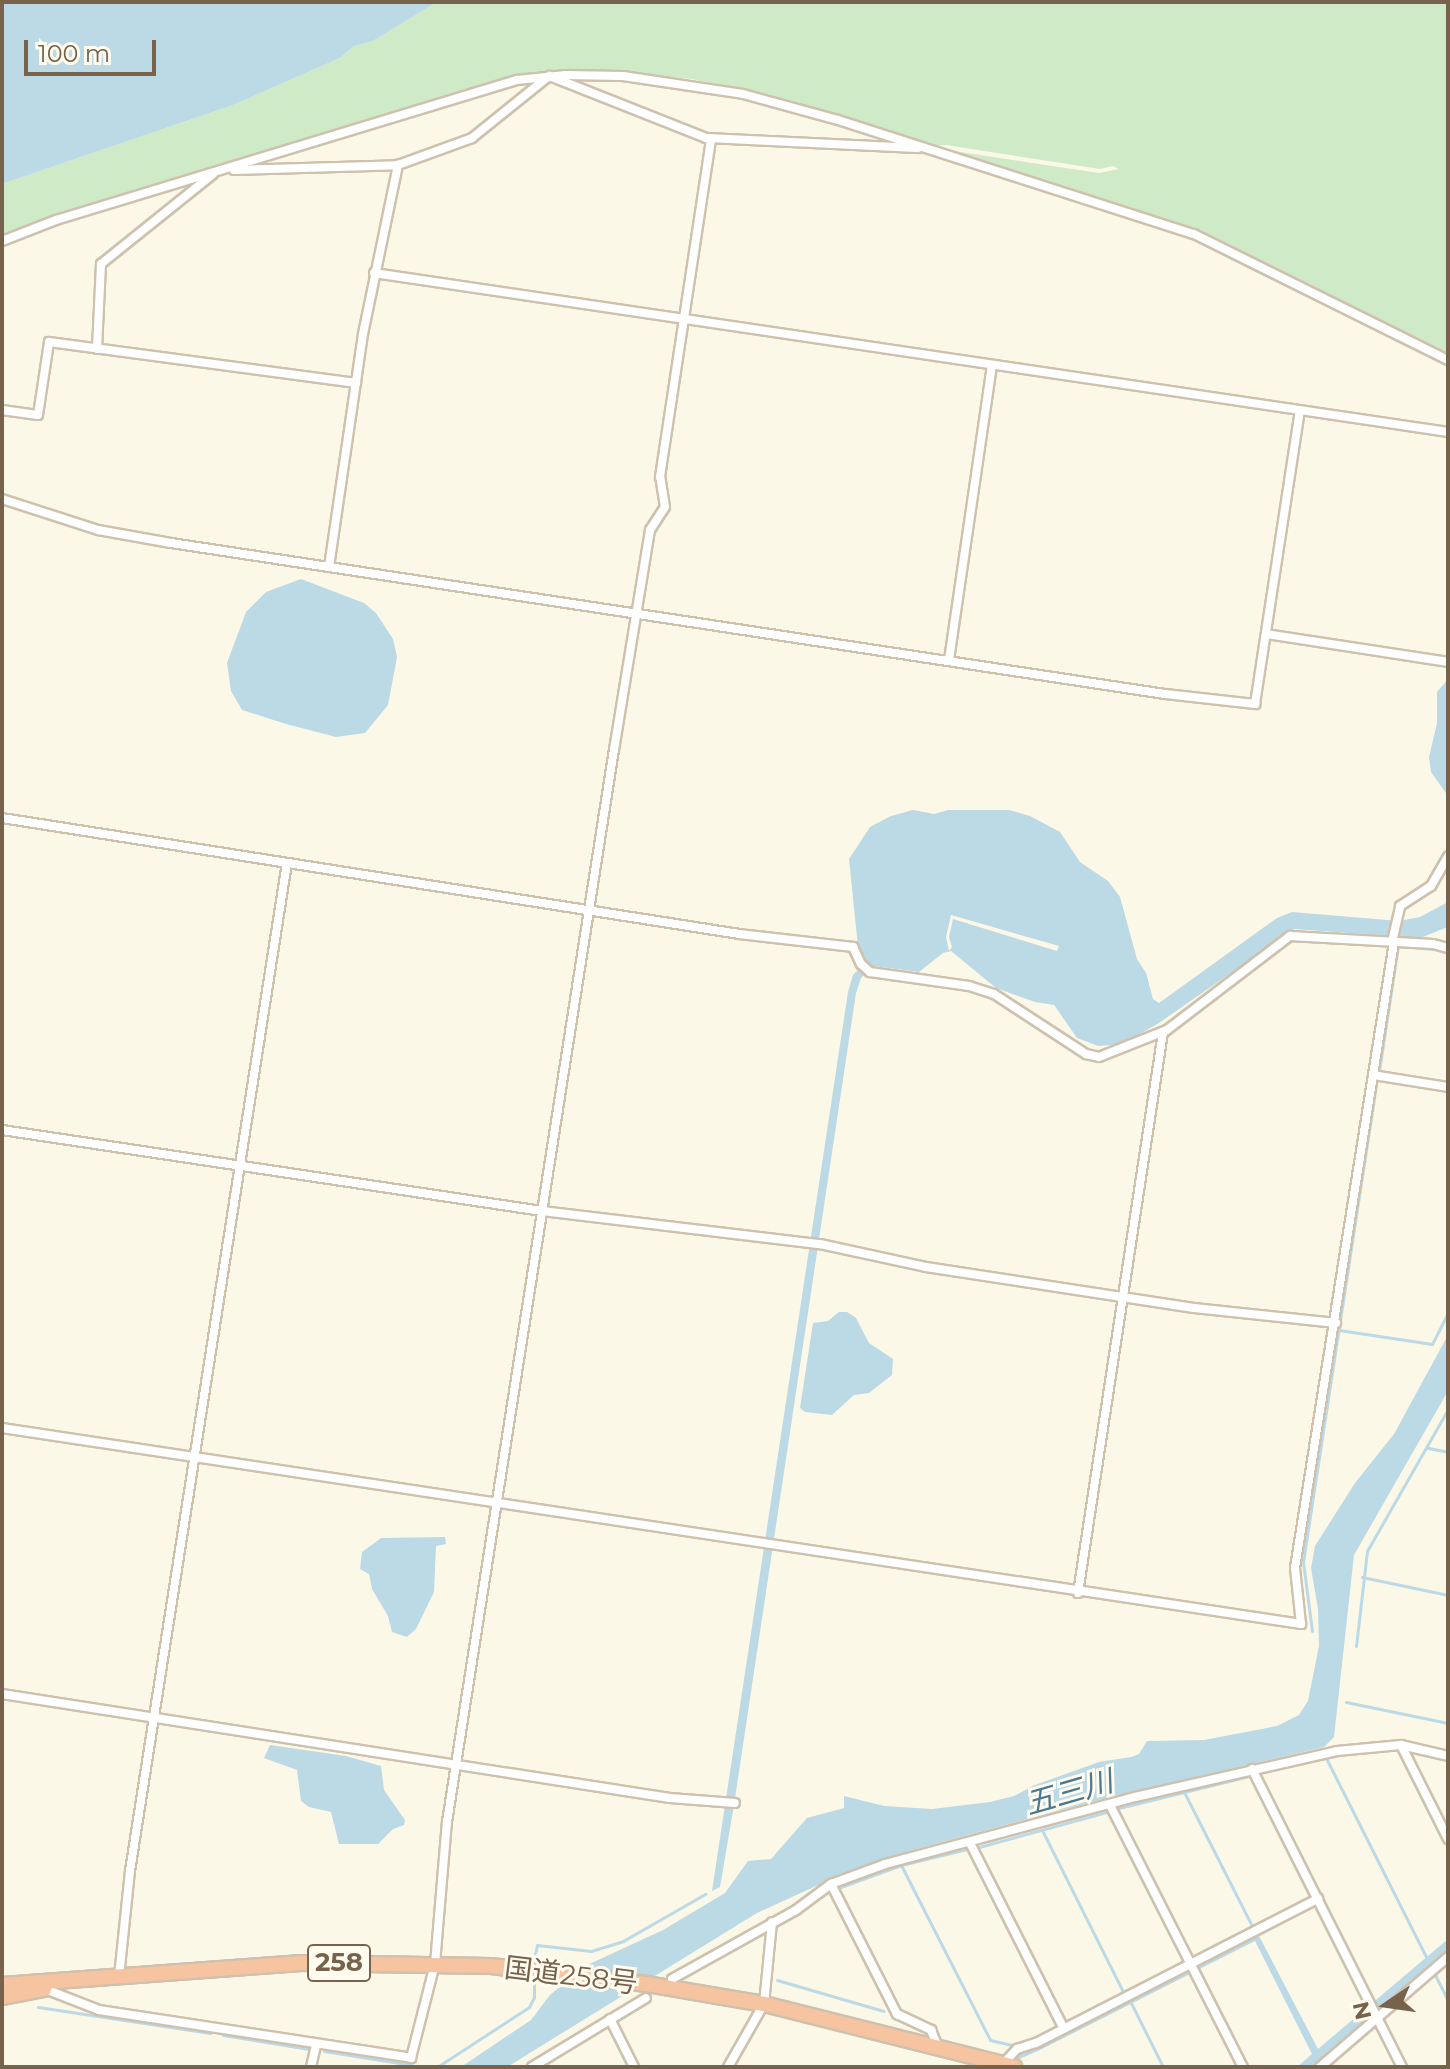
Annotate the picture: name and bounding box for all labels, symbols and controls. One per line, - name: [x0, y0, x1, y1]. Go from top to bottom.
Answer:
- scale bar: [28, 24, 160, 74]
- text: 100 m: [38, 39, 110, 68]
- water label: 五三川: [1021, 1763, 1117, 1823]
- road number: 258: [307, 1941, 371, 1985]
- street label: 国道258号: [503, 1950, 639, 2000]
- north arrow: [1346, 1965, 1426, 2045]
- text: N: [1347, 1999, 1377, 2022]

